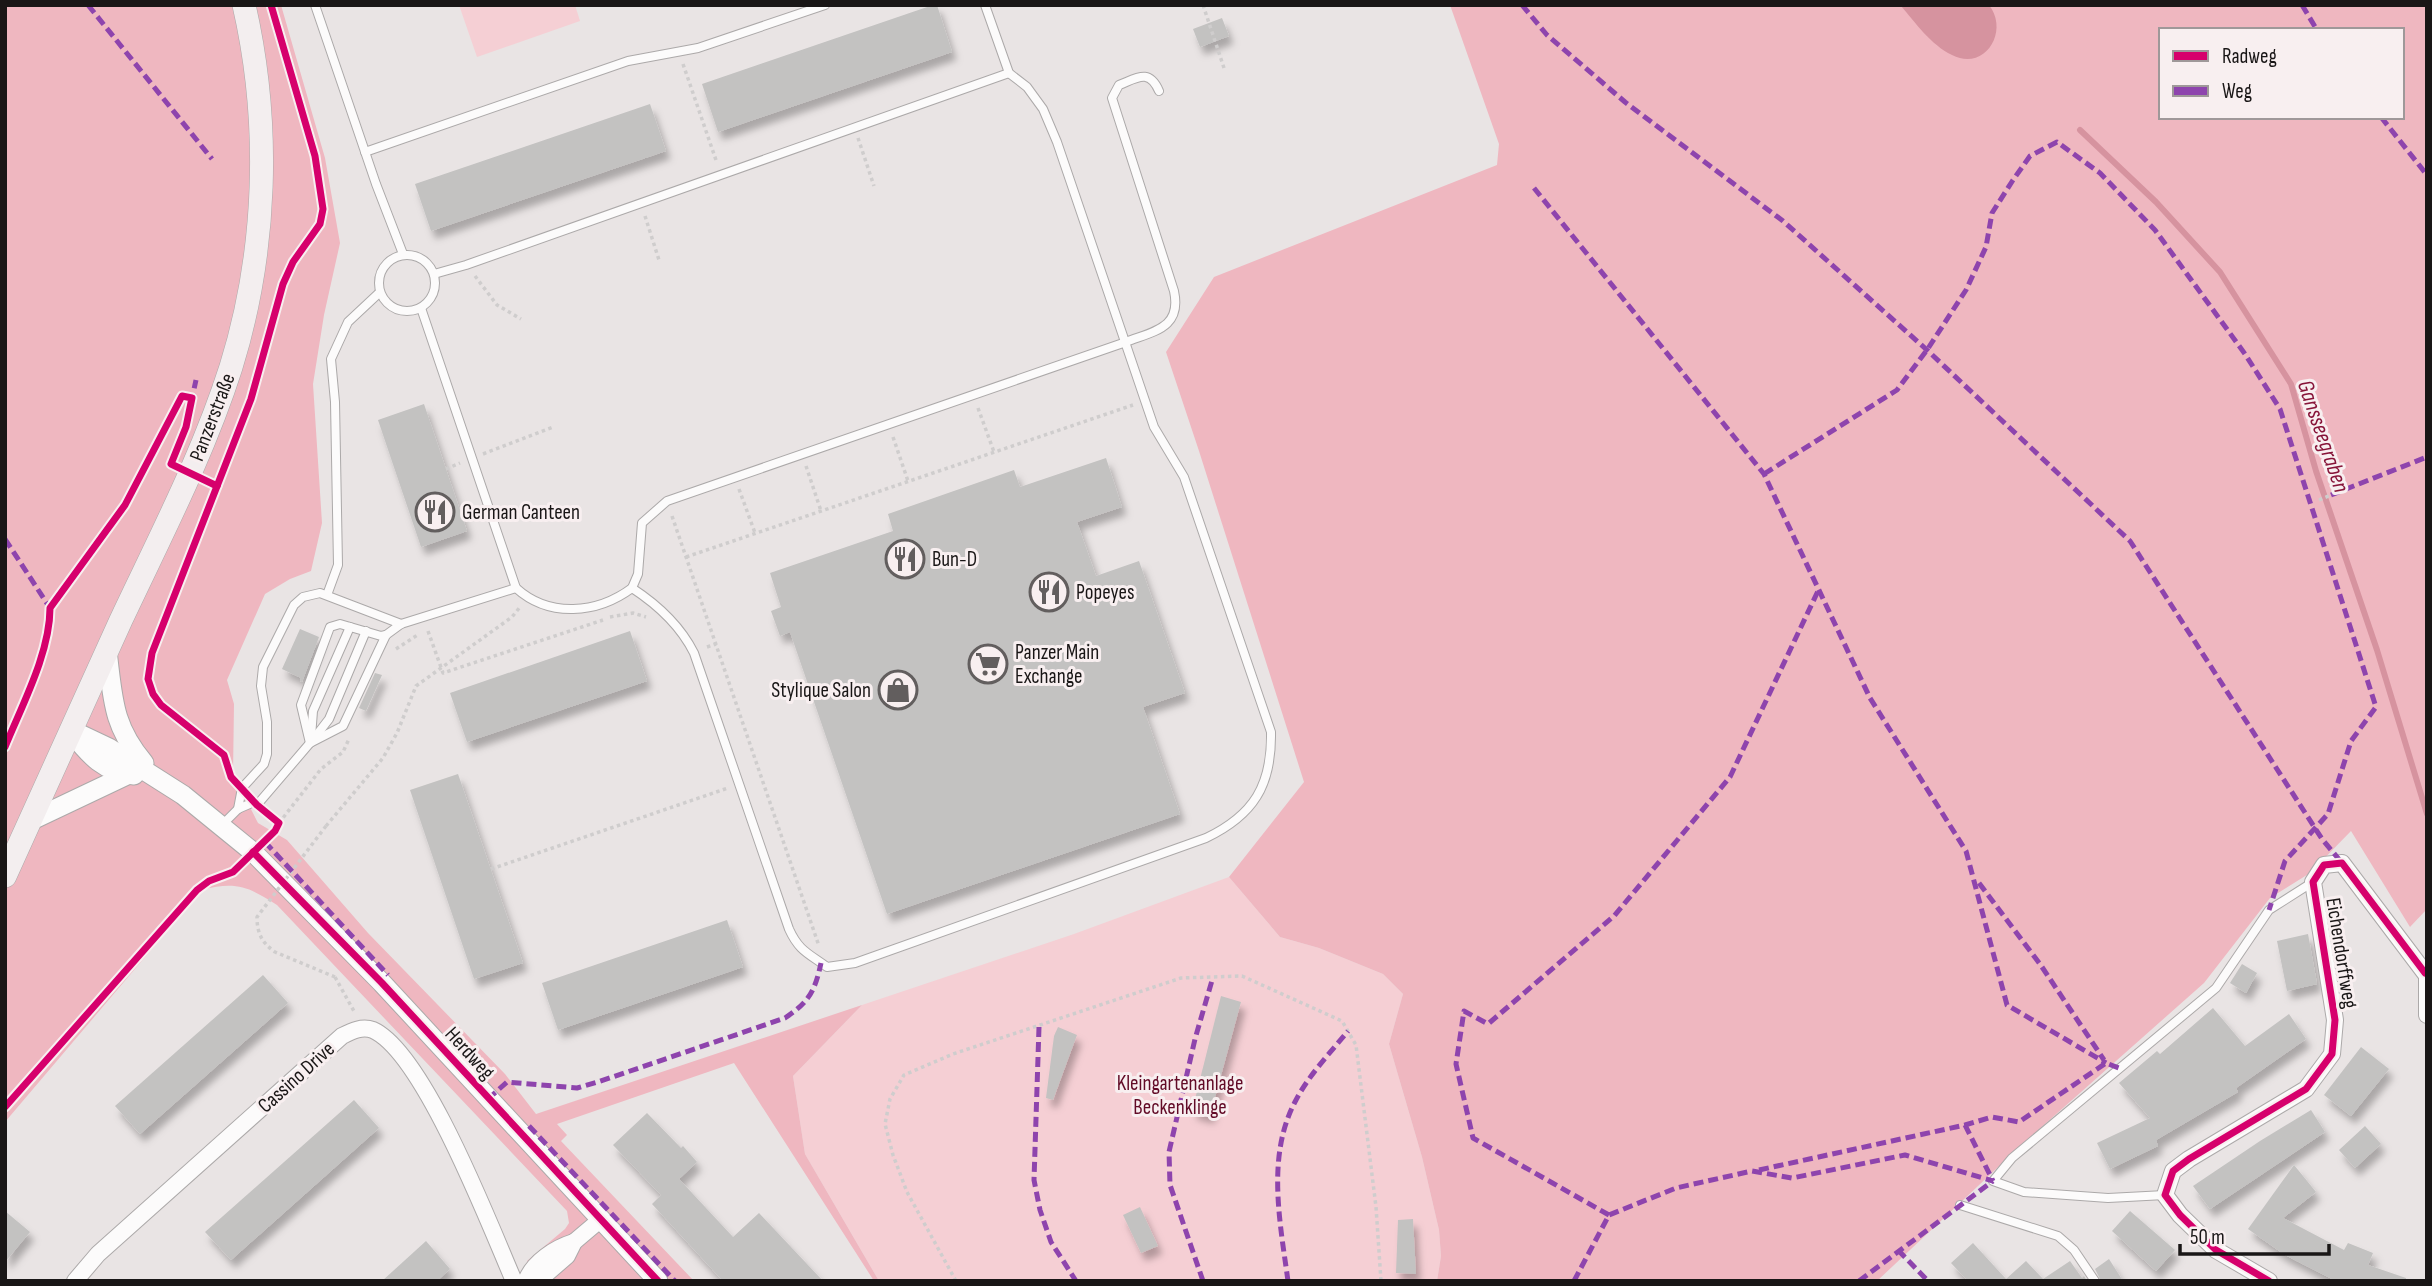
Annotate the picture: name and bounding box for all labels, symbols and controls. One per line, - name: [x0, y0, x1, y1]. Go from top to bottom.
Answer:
- legend: [2159, 28, 2404, 119]
- text: Radweg: [2222, 44, 2277, 69]
- text: Weg: [2222, 79, 2252, 104]
- street label: Panzerstraße: [184, 370, 241, 465]
- water label: Gansseegraben: [2291, 376, 2355, 497]
- restaurant icon: German Canteen: [414, 491, 456, 533]
- place label: German Canteen: [462, 500, 580, 525]
- restaurant icon: Bun-D: [884, 538, 926, 580]
- place label: Bun-D: [932, 547, 977, 572]
- restaurant icon: Popeyes: [1028, 571, 1070, 613]
- place label: Popeyes: [1076, 580, 1135, 605]
- place label: Panzer Main Exchange: [1015, 640, 1099, 689]
- supermarket icon: Panzer Main Exchange: [967, 643, 1009, 685]
- shop icon: Stylique Salon: [877, 669, 919, 711]
- place label: Stylique Salon: [771, 678, 871, 703]
- street label: Eichendorffweg: [2320, 896, 2363, 1010]
- street label: Herdweg: [440, 1022, 500, 1085]
- street label: Cassino Drive: [253, 1037, 340, 1118]
- park label: Kleingartenanlage Beckenklinge: [1117, 1071, 1243, 1120]
- scale bar: [2180, 1212, 2329, 1256]
- text: 50 m: [2190, 1225, 2225, 1250]

